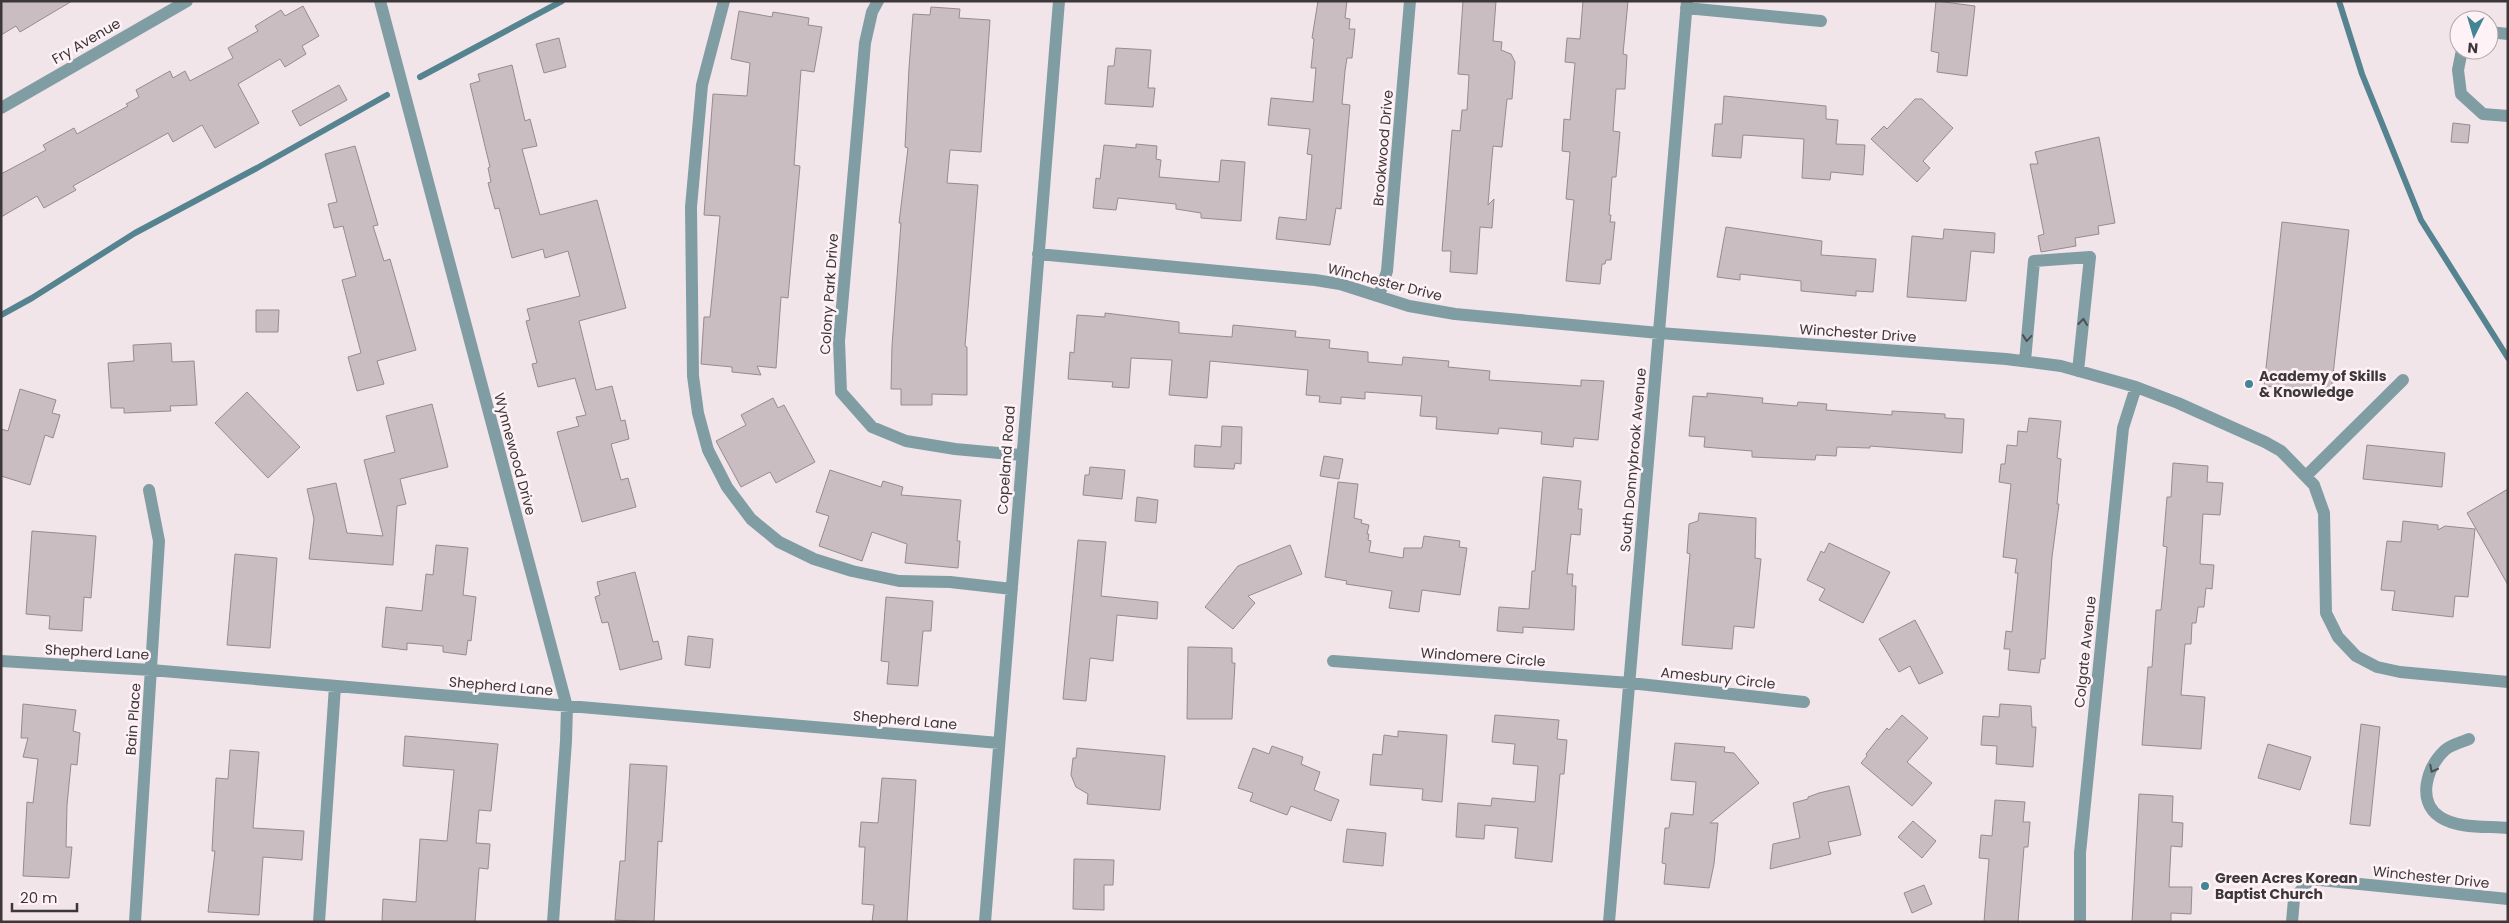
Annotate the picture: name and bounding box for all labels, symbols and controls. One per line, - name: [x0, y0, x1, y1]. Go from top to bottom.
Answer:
- north arrow: [2449, 10, 2499, 60]
- street label: Fry Avenue: [48, 13, 124, 69]
- text: N: [2467, 38, 2479, 58]
- street label: Brookwood Drive: [1368, 89, 1398, 207]
- street label: Colony Park Drive: [815, 232, 843, 355]
- street label: Winchester Drive: [1326, 258, 1445, 306]
- one-way arrow: [2077, 318, 2088, 326]
- street label: Winchester Drive: [1799, 319, 1918, 347]
- one-way arrow: [2022, 334, 2033, 342]
- place label: Academy of Skills & Knowledge: [2259, 366, 2387, 402]
- street label: South Donnybrook Avenue: [1615, 367, 1651, 553]
- marker: Academy of Skills & Knowledge: [2243, 378, 2255, 390]
- street label: Wynnewood Drive: [489, 391, 541, 518]
- street label: Copeland Road: [992, 405, 1020, 515]
- street label: Colgate Avenue: [2069, 595, 2101, 709]
- street label: Shepherd Lane: [44, 639, 150, 665]
- street label: Windomere Circle: [1420, 643, 1547, 671]
- street label: Amesbury Circle: [1660, 662, 1777, 694]
- street label: Shepherd Lane: [448, 671, 554, 701]
- street label: Bain Place: [120, 682, 146, 756]
- street label: Shepherd Lane: [852, 705, 958, 735]
- one-way arrow: [2429, 763, 2439, 772]
- street label: Winchester Drive: [2372, 861, 2491, 893]
- place label: Green Acres Korean Baptist Church: [2215, 868, 2358, 904]
- scale bar: [12, 880, 78, 912]
- marker: Green Acres Korean Baptist Church: [2199, 880, 2211, 892]
- text: 20 m: [20, 887, 58, 908]

